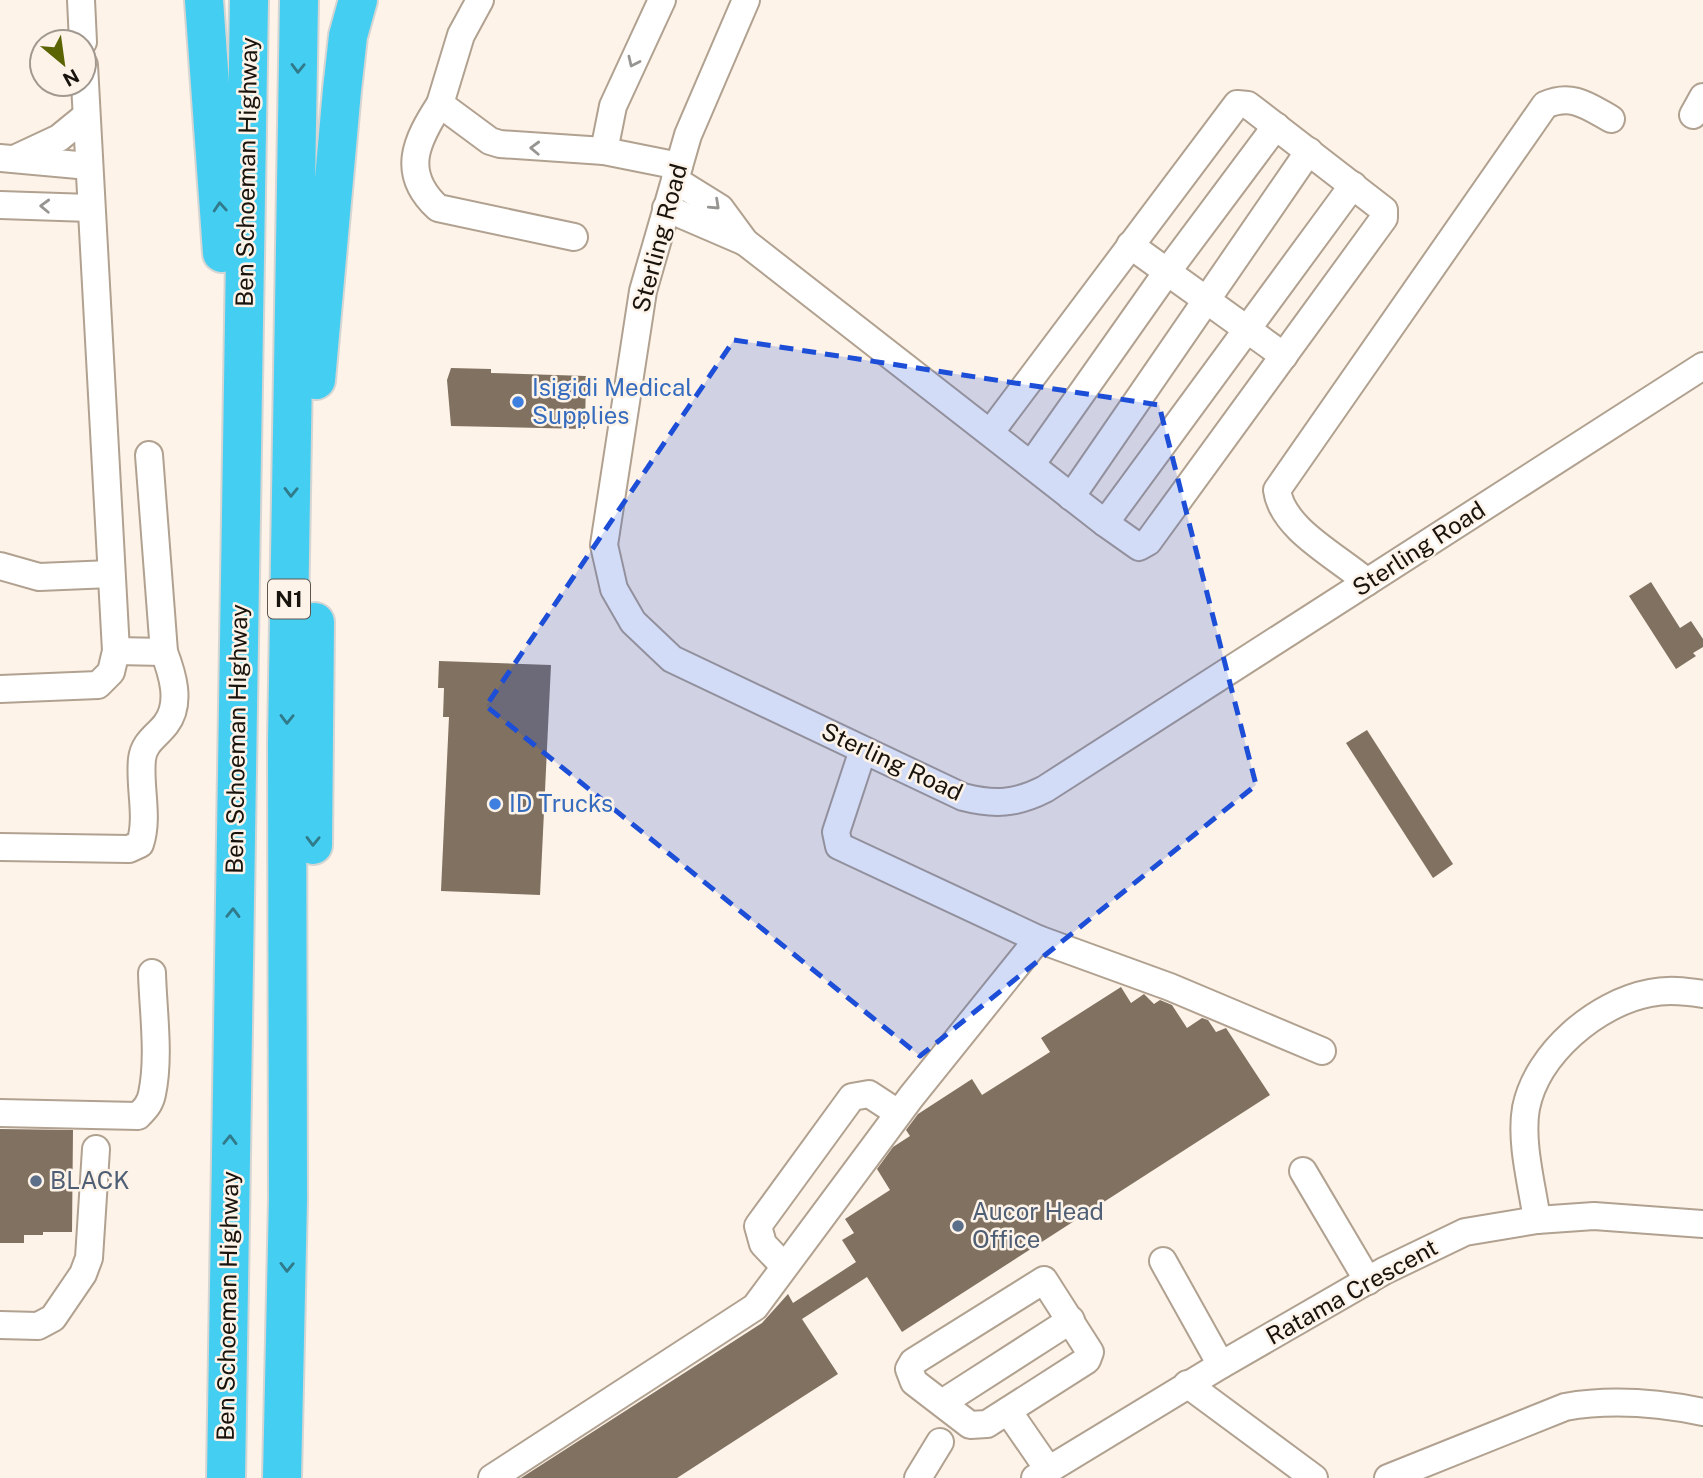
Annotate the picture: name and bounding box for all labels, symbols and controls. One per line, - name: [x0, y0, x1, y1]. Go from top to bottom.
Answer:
- north arrow: [28, 28, 98, 98]
- street label: Ben Schoeman Highway: [230, 37, 262, 307]
- one-way arrow: [628, 55, 642, 67]
- one-way arrow: [290, 63, 305, 74]
- text: N: [59, 65, 83, 91]
- one-way arrow: [530, 140, 541, 155]
- street label: Sterling Road: [626, 161, 692, 315]
- one-way arrow: [707, 197, 720, 209]
- one-way arrow: [39, 199, 50, 214]
- one-way arrow: [213, 202, 228, 213]
- place label: Isigidi Medical Supplies: [532, 373, 693, 429]
- marker: Isigidi Medical Supplies: [510, 394, 526, 410]
- one-way arrow: [283, 487, 299, 497]
- street label: Sterling Road: [1347, 495, 1490, 601]
- road number: N1: [268, 580, 310, 618]
- street label: Ben Schoeman Highway: [220, 604, 252, 874]
- one-way arrow: [279, 714, 295, 725]
- street label: Sterling Road: [817, 716, 967, 806]
- place label: ID Trucks: [509, 789, 613, 817]
- marker: ID Trucks: [487, 796, 503, 812]
- one-way arrow: [305, 836, 321, 846]
- one-way arrow: [225, 907, 241, 918]
- one-way arrow: [222, 1135, 238, 1145]
- place label: BLACK: [50, 1166, 130, 1194]
- street label: Ben Schoeman Highway: [211, 1171, 243, 1441]
- marker: BLACK: [28, 1173, 44, 1189]
- place label: Aucor Head Office: [972, 1197, 1104, 1253]
- marker: Aucor Head Office: [950, 1218, 966, 1234]
- street label: Ratama Crescent: [1261, 1232, 1442, 1350]
- one-way arrow: [279, 1262, 294, 1273]

